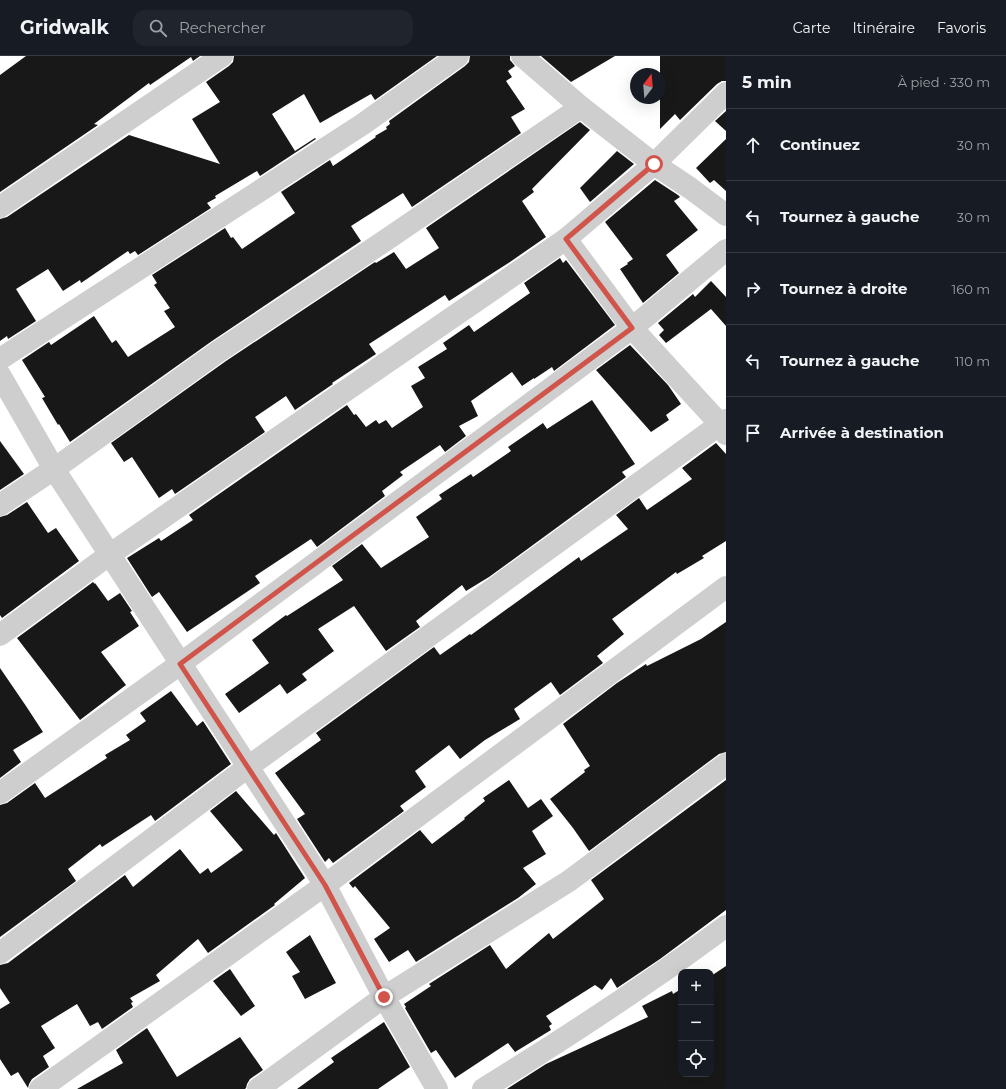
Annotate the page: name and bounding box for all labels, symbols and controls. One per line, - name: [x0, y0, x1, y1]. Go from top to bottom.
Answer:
- search box: [133, 10, 413, 46]
- text: Gridwalk: [20, 16, 109, 39]
- icon: search: [147, 17, 169, 39]
- text: Rechercher: [179, 18, 266, 37]
- text: Carte: [793, 19, 830, 37]
- text: Itinéraire: [852, 19, 915, 37]
- text: Favoris: [937, 19, 986, 37]
- north arrow: [630, 68, 666, 104]
- text: 5 min: [742, 72, 792, 92]
- text: À pied · 330 m: [898, 74, 990, 90]
- icon: ahead: [742, 134, 764, 156]
- text: Continuez: [780, 135, 860, 154]
- text: 30 m: [957, 137, 990, 153]
- route start: [645, 155, 663, 173]
- icon: left: [742, 206, 764, 228]
- text: Tournez à gauche: [780, 207, 919, 226]
- text: 30 m: [957, 209, 990, 225]
- icon: right: [742, 278, 764, 300]
- text: Tournez à droite: [780, 279, 908, 298]
- text: 160 m: [952, 281, 990, 297]
- icon: left: [742, 350, 764, 372]
- text: Tournez à gauche: [780, 351, 919, 370]
- text: 110 m: [955, 353, 990, 369]
- icon: arrive: [742, 422, 764, 444]
- text: Arrivée à destination: [780, 423, 944, 442]
- map controls: [678, 969, 714, 1077]
- button: +: [678, 969, 714, 1005]
- route end: [375, 988, 393, 1006]
- button: −: [678, 1005, 714, 1041]
- button: locate: [678, 1041, 714, 1077]

